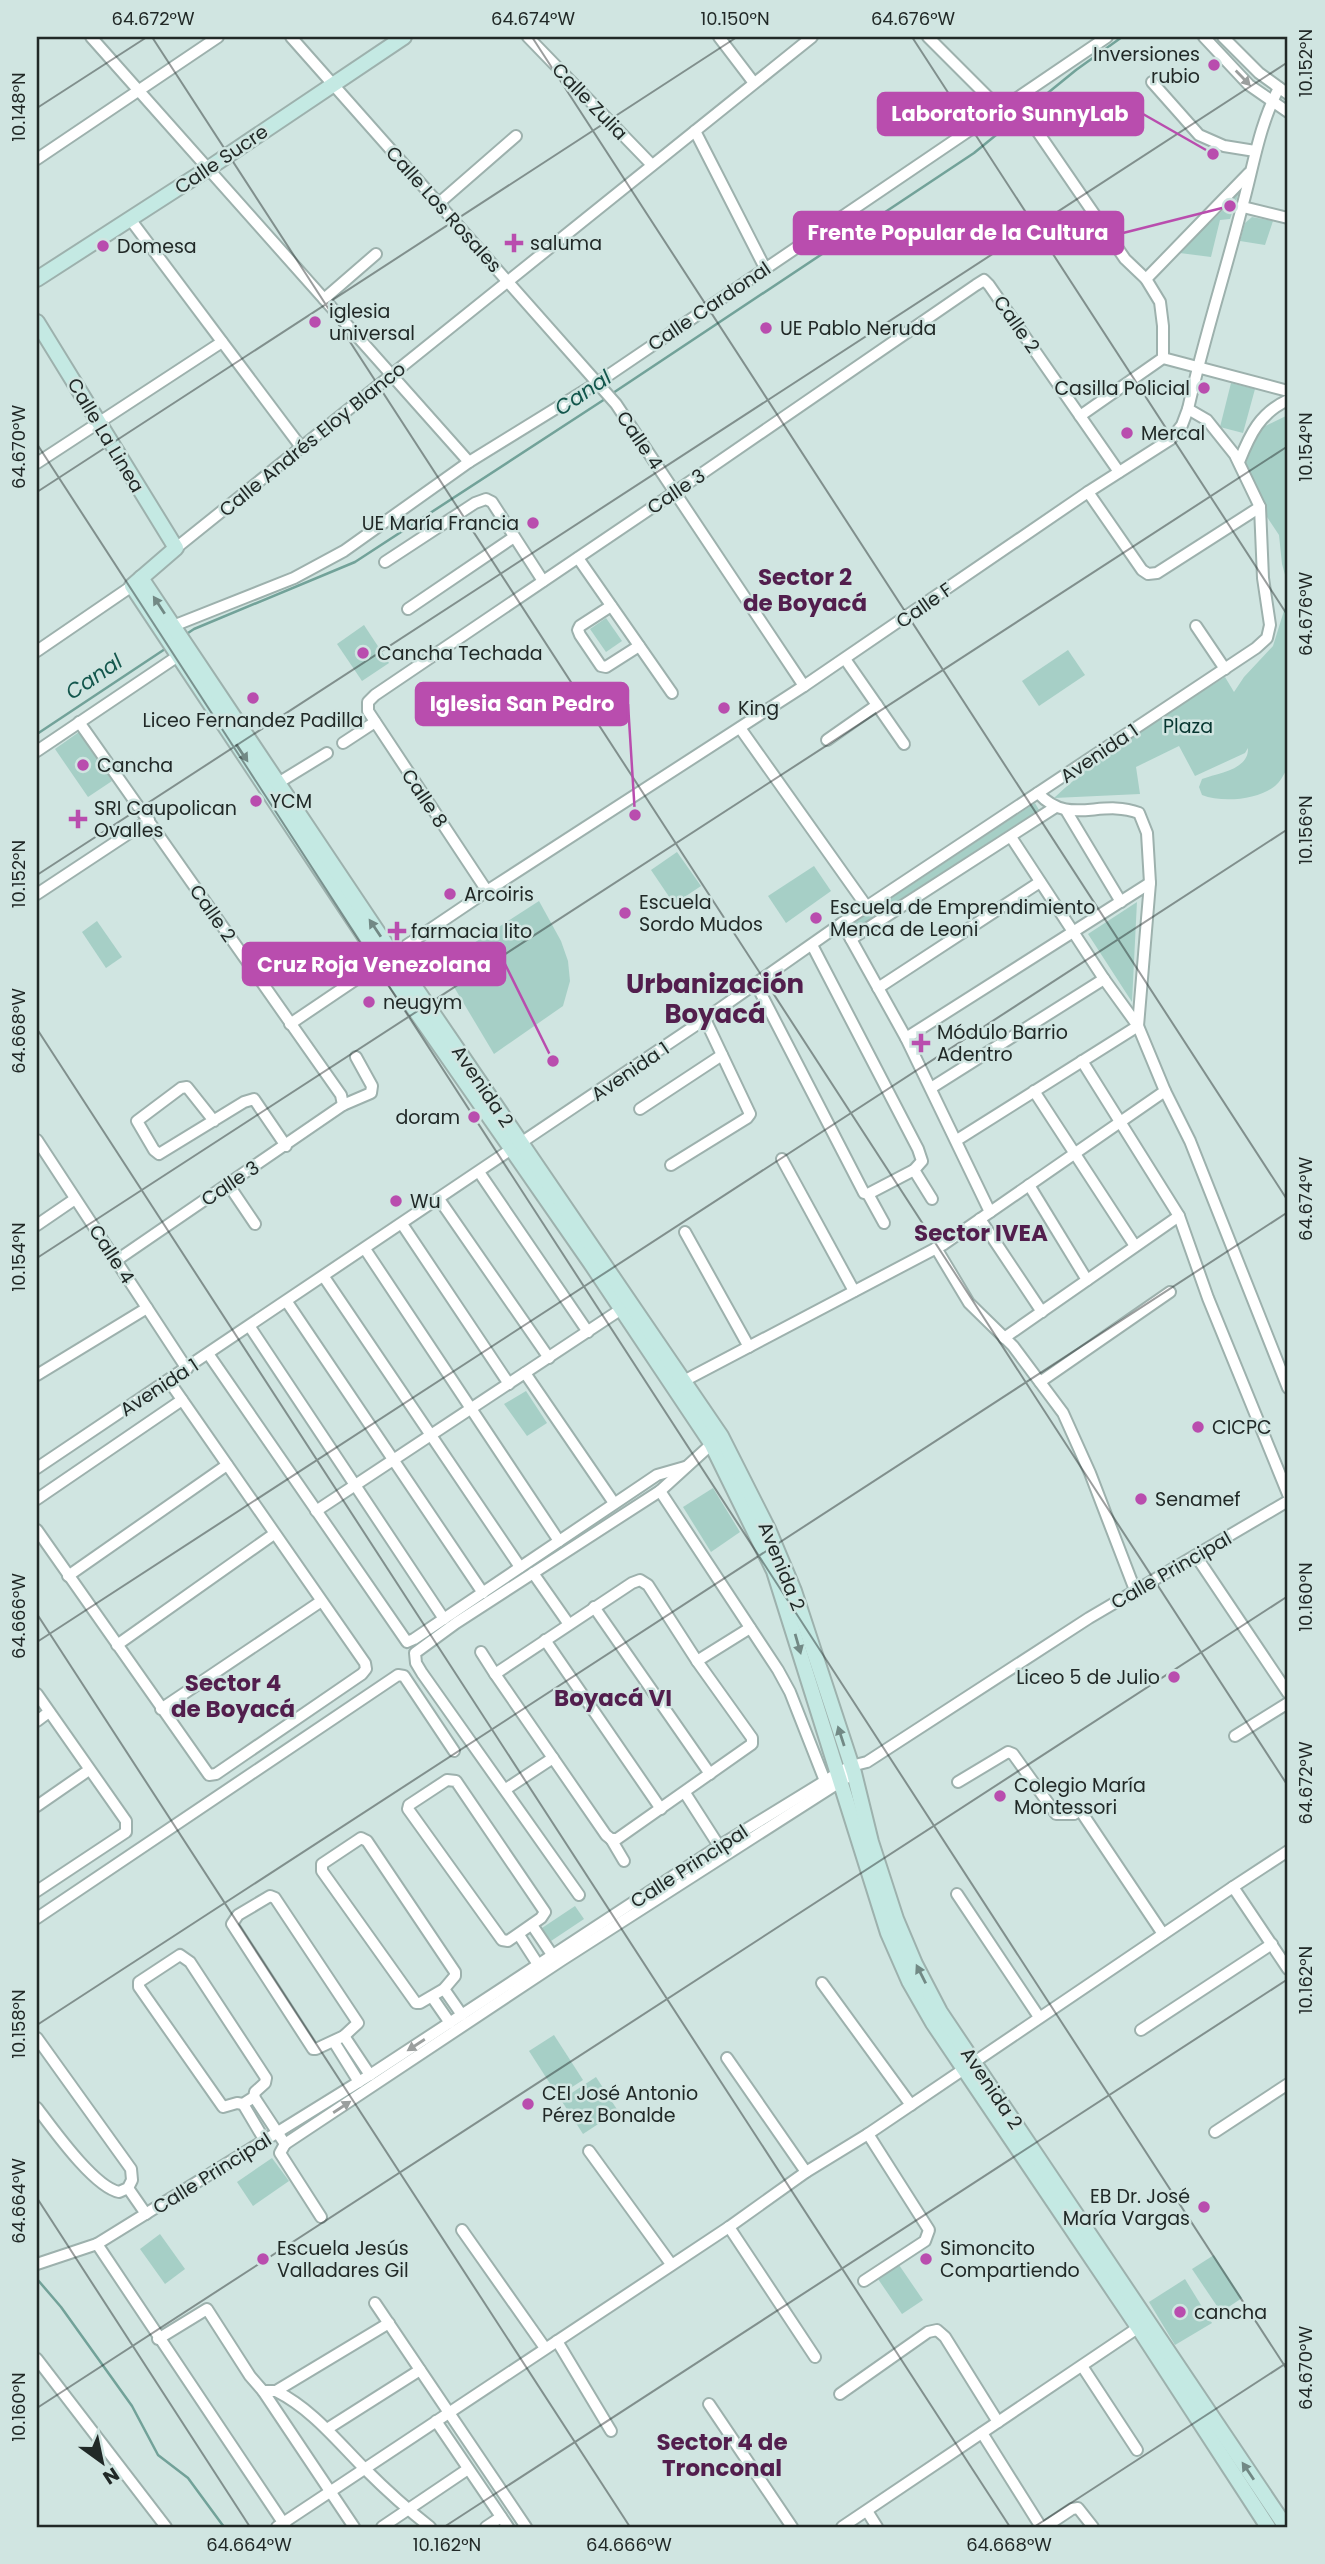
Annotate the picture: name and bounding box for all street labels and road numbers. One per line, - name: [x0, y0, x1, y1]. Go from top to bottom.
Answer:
- street label: Calle Zulia: [546, 57, 634, 146]
- street label: Calle Sucre: [169, 118, 273, 201]
- street label: Calle Los Rosales: [379, 140, 508, 279]
- street label: Calle Cardonal: [642, 255, 776, 358]
- street label: Calle 2: [987, 290, 1046, 359]
- street label: Calle Andrés Eloy Blanco: [213, 356, 411, 523]
- street label: Calle La Linea: [61, 373, 150, 498]
- street label: Calle 4: [610, 406, 669, 475]
- street label: Calle 3: [642, 462, 711, 521]
- street label: Calle F: [891, 576, 958, 635]
- street label: Avenida 1: [1055, 717, 1144, 789]
- street label: Calle 8: [395, 763, 454, 833]
- street label: Calle 2: [183, 879, 242, 948]
- street label: Avenida 1: [586, 1035, 675, 1107]
- street label: Avenida 2: [445, 1040, 520, 1133]
- street label: Calle 3: [196, 1154, 265, 1213]
- street label: Calle 4: [82, 1219, 141, 1289]
- street label: Avenida 1: [115, 1352, 204, 1423]
- street label: Avenida 2: [751, 1518, 812, 1615]
- street label: Calle Principal: [1106, 1525, 1237, 1616]
- street label: Calle Principal: [625, 1818, 753, 1915]
- street label: Avenida 2: [954, 2042, 1029, 2135]
- street label: Calle Principal: [148, 2126, 277, 2221]

